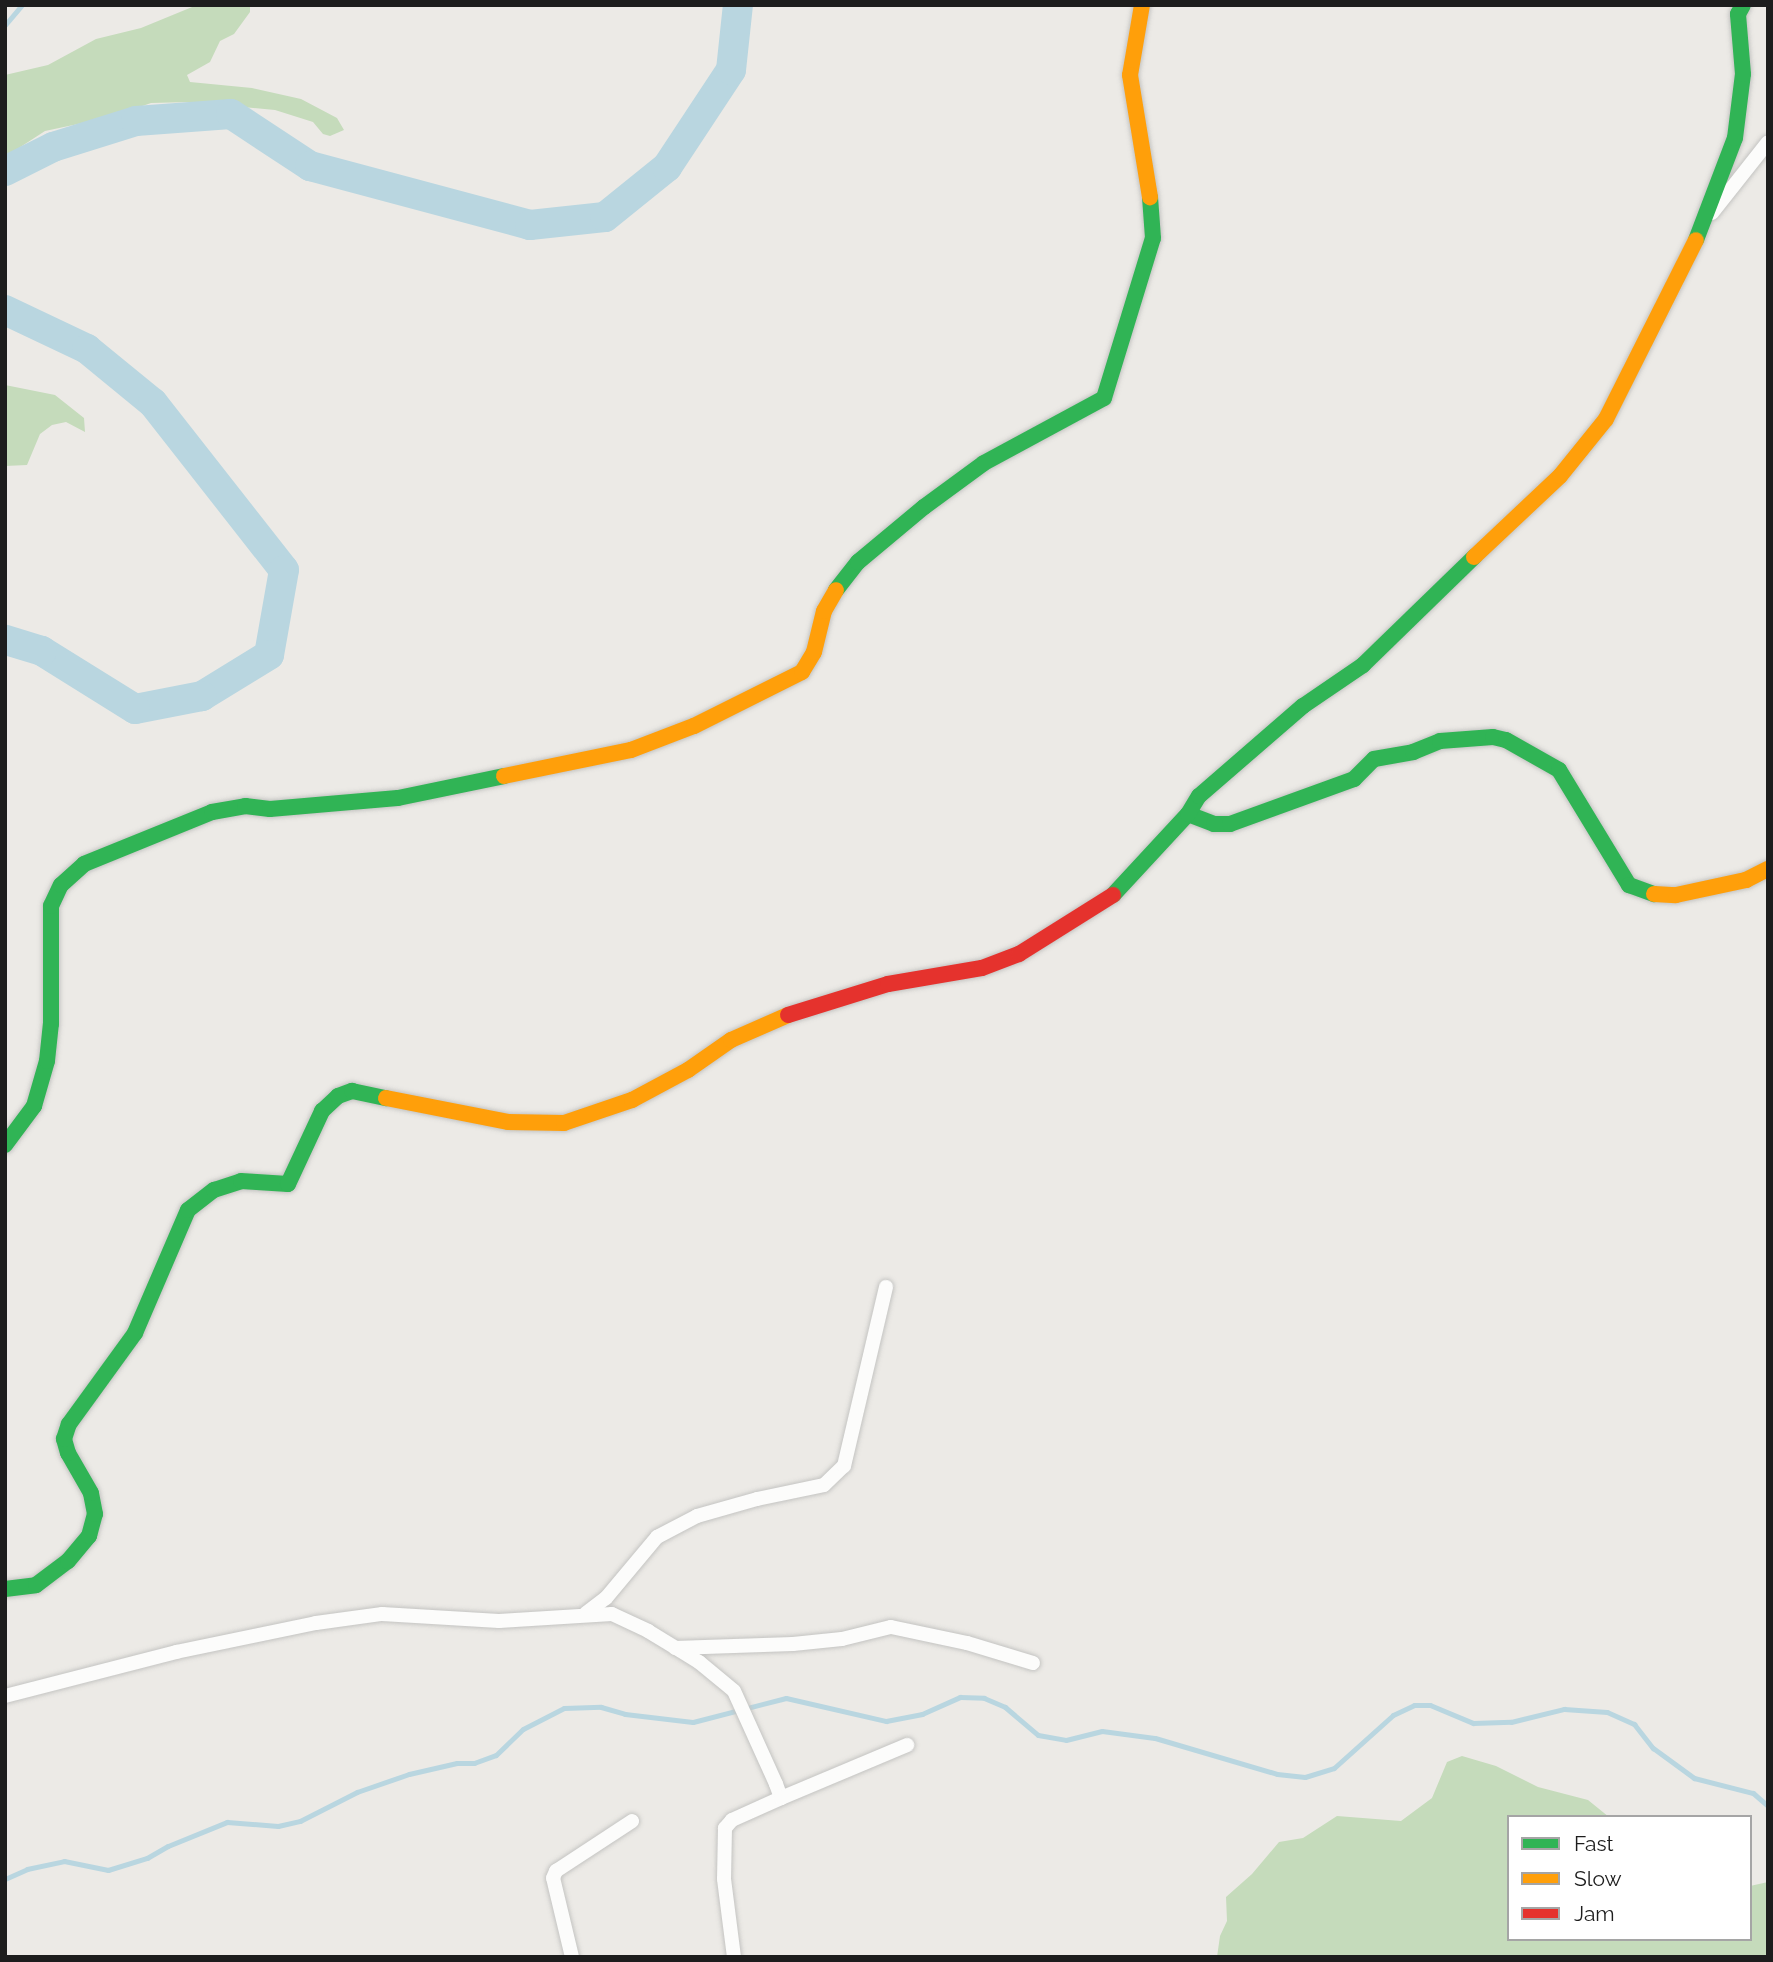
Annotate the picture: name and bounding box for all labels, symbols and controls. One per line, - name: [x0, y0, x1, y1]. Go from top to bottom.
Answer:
- legend: [1507, 1815, 1752, 1941]
- text: Fast: [1574, 1831, 1614, 1856]
- text: Slow: [1574, 1866, 1622, 1891]
- text: Jam: [1574, 1901, 1615, 1926]

